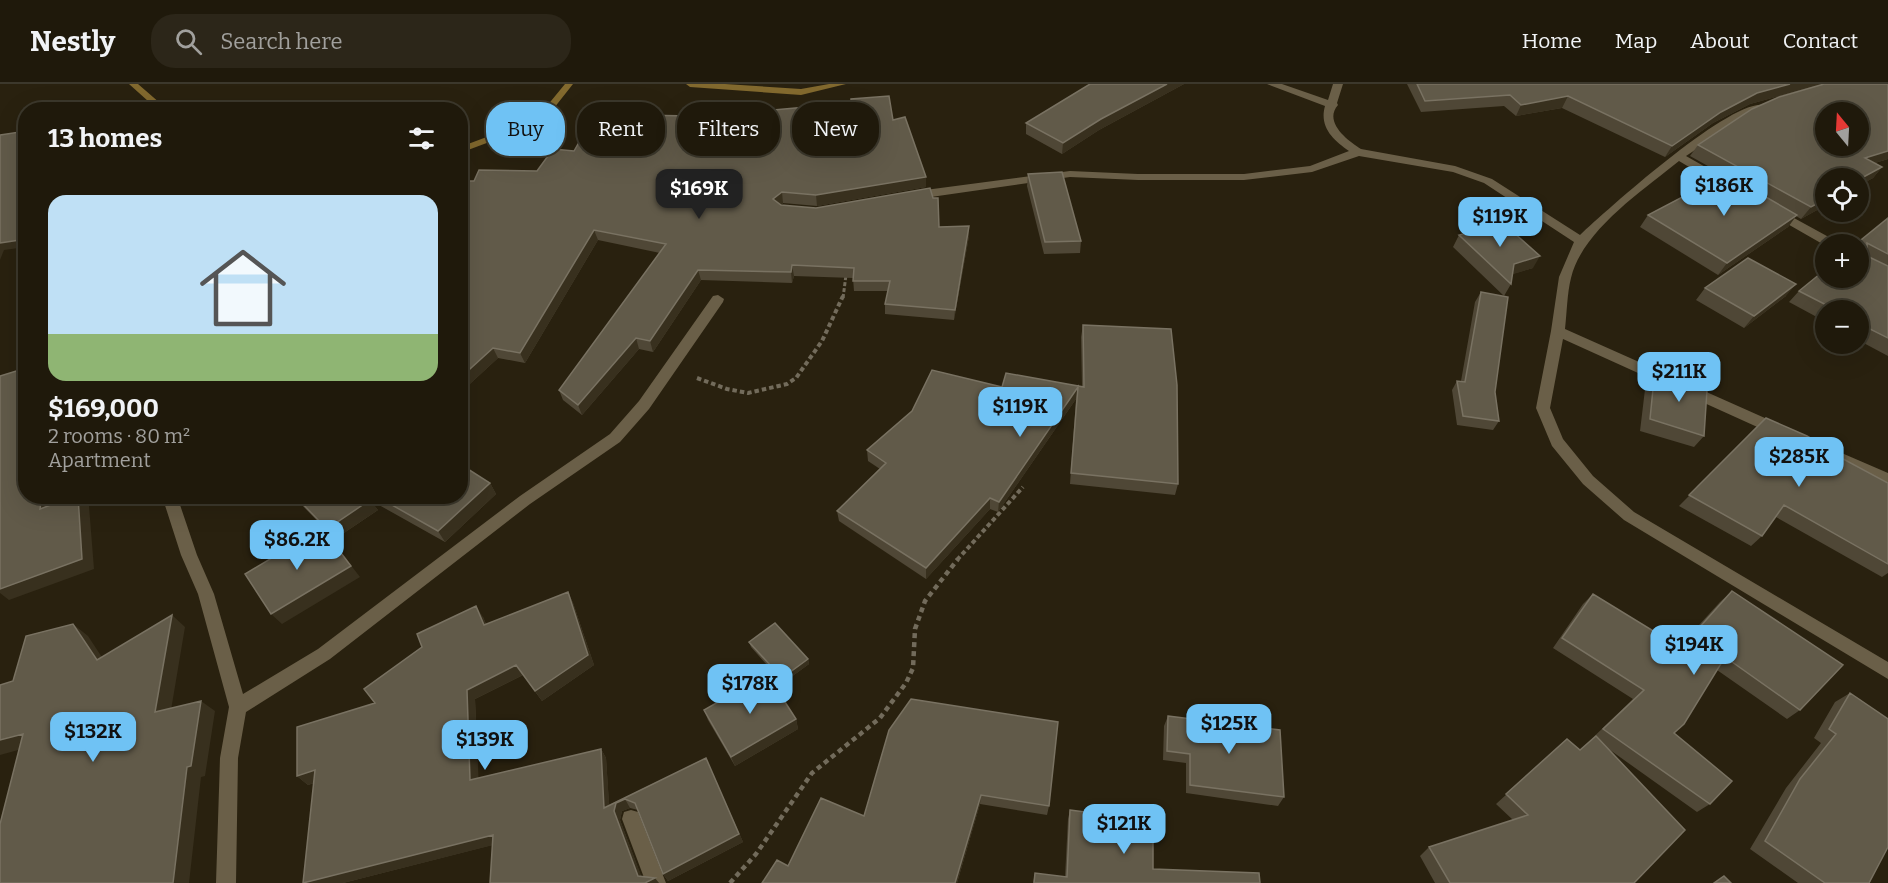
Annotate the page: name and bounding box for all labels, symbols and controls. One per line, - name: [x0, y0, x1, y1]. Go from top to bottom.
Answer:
- search box: [151, 14, 571, 68]
- text: Nestly: [30, 25, 115, 58]
- icon: search: [172, 25, 205, 58]
- text: Search here: [220, 28, 342, 55]
- text: Home: [1522, 28, 1582, 54]
- text: Map: [1615, 28, 1657, 54]
- text: About: [1690, 28, 1750, 54]
- text: Contact: [1783, 28, 1858, 54]
- chip: Buy: [486, 102, 565, 156]
- chip: Rent: [577, 102, 665, 156]
- chip: Filters: [677, 102, 780, 156]
- chip: New: [792, 102, 879, 156]
- north arrow: [1815, 102, 1869, 156]
- map controls: [1815, 102, 1869, 354]
- icon: filters: [405, 122, 438, 155]
- text: 13 homes: [48, 123, 162, 154]
- pin: $186K: [1682, 166, 1766, 217]
- button: locate: [1815, 168, 1869, 222]
- pin: $169K: [657, 169, 741, 220]
- text: $186K: [1695, 173, 1753, 197]
- text: $169K: [670, 176, 728, 200]
- pin: $119K: [1458, 197, 1542, 248]
- text: $119K: [1472, 204, 1528, 228]
- icon: home: [189, 234, 297, 342]
- button: +: [1815, 234, 1869, 288]
- button: −: [1815, 300, 1869, 354]
- pin: $211K: [1637, 352, 1721, 403]
- text: $211K: [1651, 359, 1707, 383]
- pin: $119K: [978, 387, 1062, 438]
- text: $169,000: [48, 393, 159, 424]
- text: $119K: [992, 394, 1048, 418]
- text: 2 rooms · 80 m²: [48, 424, 190, 448]
- pin: $285K: [1757, 437, 1841, 488]
- text: $285K: [1769, 444, 1829, 468]
- text: Apartment: [48, 448, 151, 472]
- pin: $86.2K: [248, 520, 346, 571]
- text: $86.2K: [264, 527, 330, 551]
- pin: $194K: [1652, 625, 1736, 676]
- text: $194K: [1664, 632, 1724, 656]
- pin: $178K: [708, 664, 792, 715]
- text: $178K: [722, 671, 778, 695]
- pin: $125K: [1187, 704, 1271, 755]
- text: $125K: [1200, 711, 1258, 735]
- pin: $132K: [51, 712, 135, 763]
- text: $132K: [64, 719, 122, 743]
- pin: $139K: [443, 720, 527, 771]
- text: $139K: [456, 727, 514, 751]
- pin: $121K: [1082, 804, 1166, 855]
- text: $121K: [1097, 811, 1151, 835]

